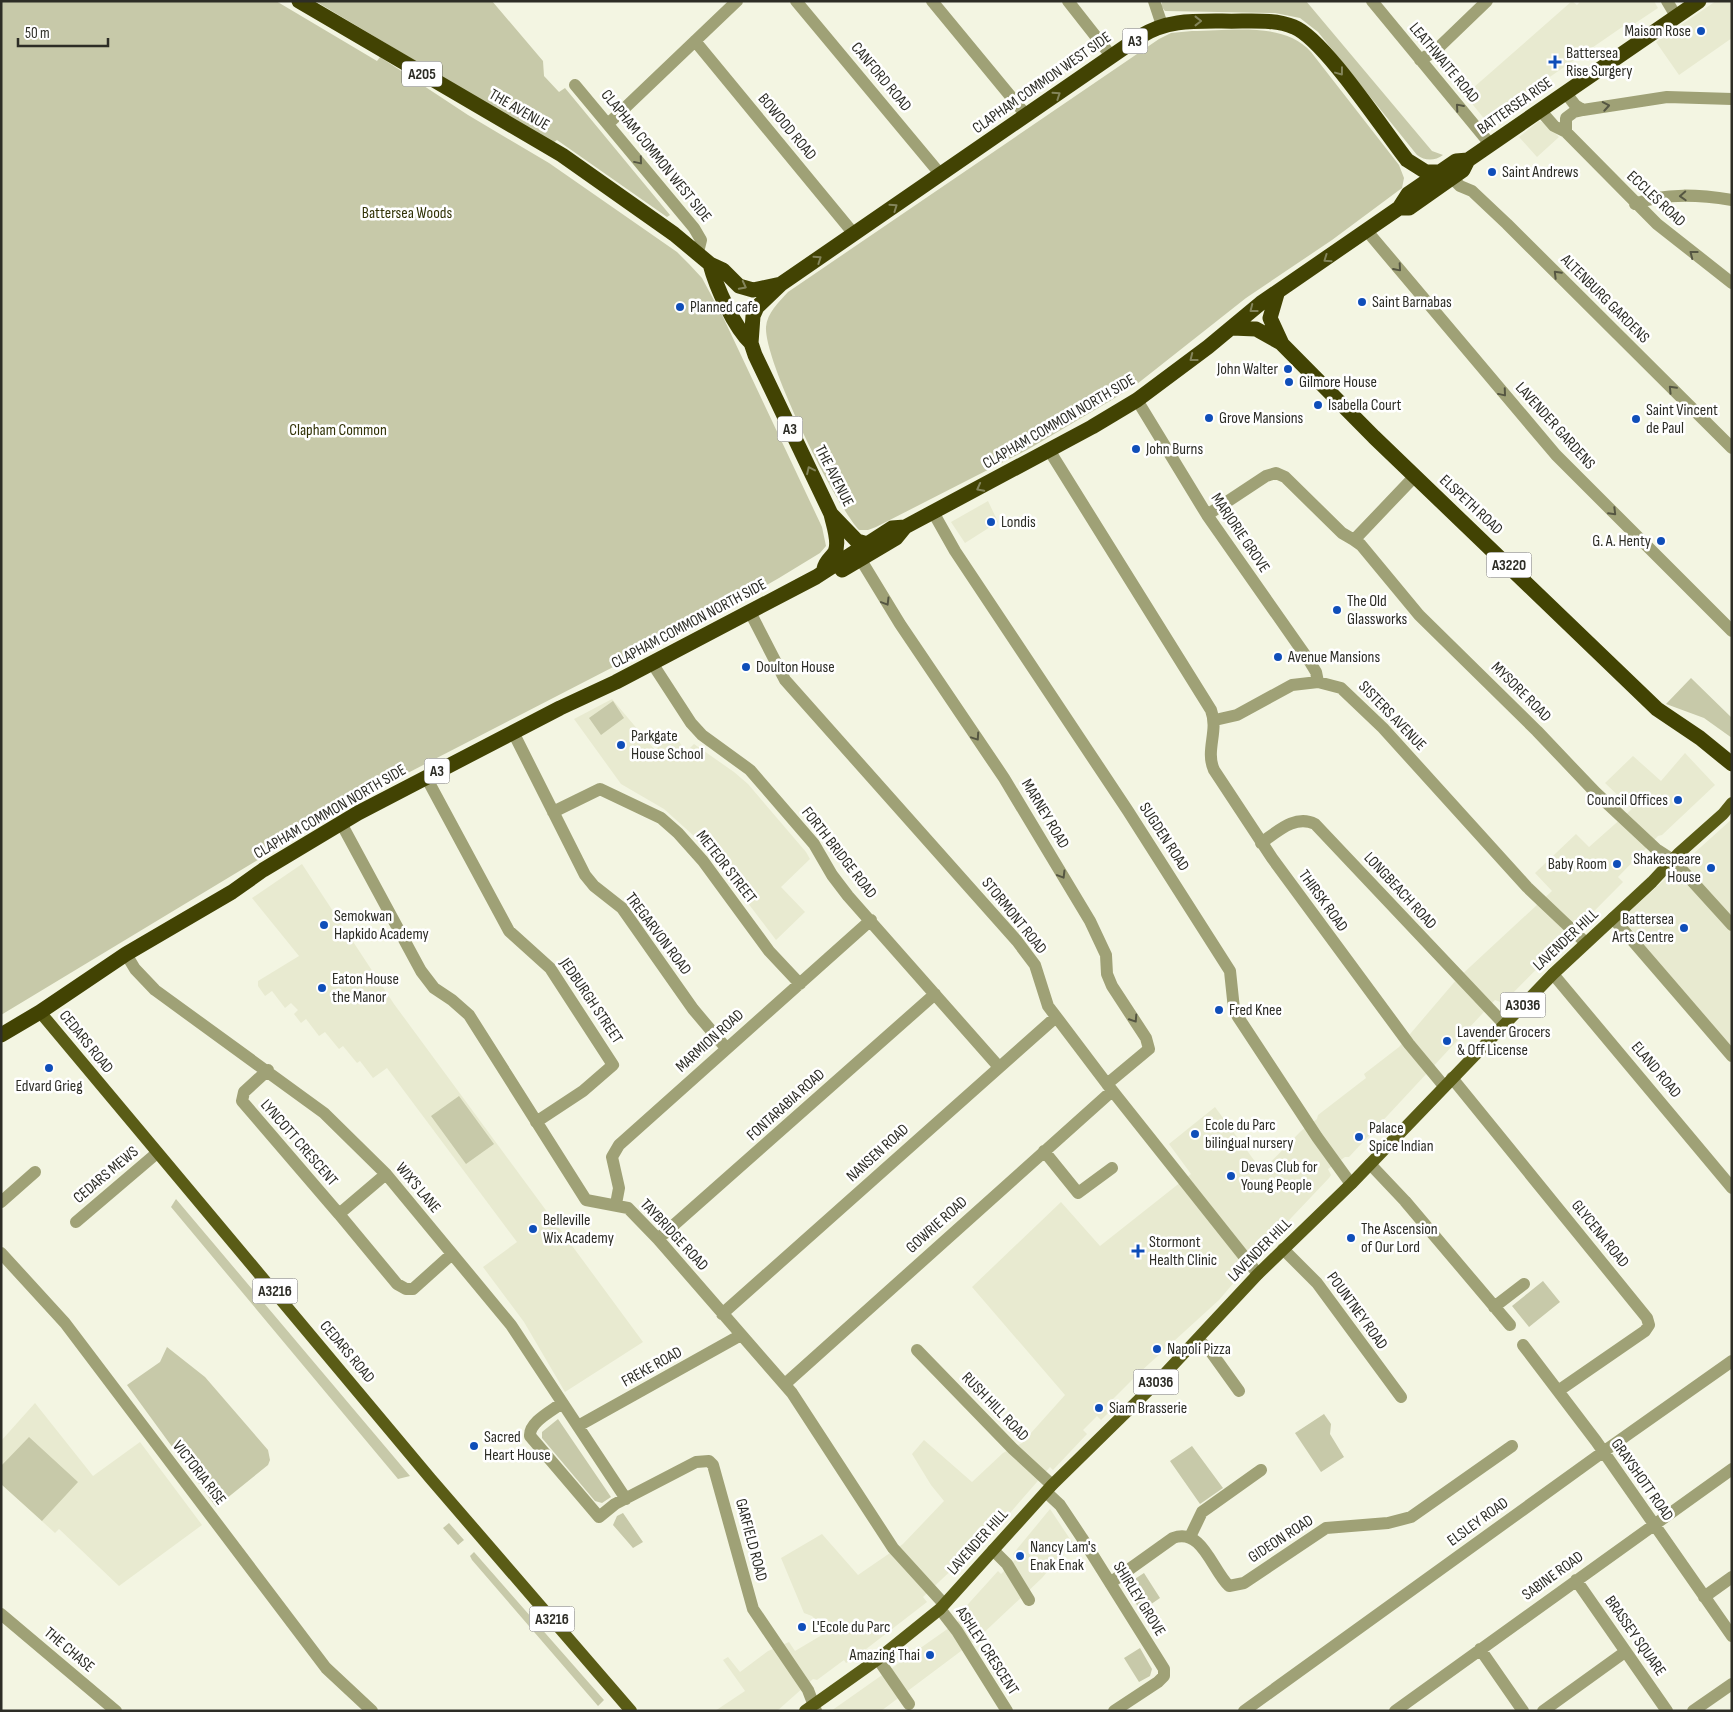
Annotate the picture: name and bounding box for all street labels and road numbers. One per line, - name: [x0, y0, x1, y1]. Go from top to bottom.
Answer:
- street label: LEATHWAITE ROAD: [1405, 19, 1483, 107]
- street label: CLAPHAM COMMON WEST SIDE: [969, 28, 1115, 138]
- road number: A3: [1122, 28, 1148, 54]
- street label: CANFORD ROAD: [847, 39, 915, 116]
- road number: A205: [402, 62, 442, 86]
- street label: BATTERSEA RISE: [1474, 73, 1556, 139]
- street label: THE AVENUE: [485, 85, 553, 135]
- street label: CLAPHAM COMMON WEST SIDE: [597, 86, 715, 226]
- street label: BOWOOD ROAD: [754, 90, 820, 164]
- street label: ECCLES ROAD: [1623, 167, 1689, 231]
- street label: ALTENBURG GARDENS: [1556, 250, 1653, 347]
- street label: CLAPHAM COMMON NORTH SIDE: [980, 371, 1138, 473]
- street label: LAVENDER GARDENS: [1511, 379, 1599, 474]
- road number: A3: [778, 416, 802, 442]
- street label: THE AVENUE: [810, 442, 858, 510]
- street label: ELSPETH ROAD: [1435, 471, 1507, 539]
- street label: MARJORIE GROVE: [1207, 490, 1273, 576]
- road number: A3220: [1486, 552, 1532, 578]
- street label: CLAPHAM COMMON NORTH SIDE: [608, 575, 770, 673]
- street label: MYSORE ROAD: [1487, 658, 1555, 726]
- street label: SISTERS AVENUE: [1354, 677, 1430, 755]
- road number: A3: [424, 758, 450, 784]
- street label: CLAPHAM COMMON NORTH SIDE: [251, 761, 409, 863]
- street label: MARNEY ROAD: [1017, 776, 1073, 852]
- street label: SUGDEN ROAD: [1135, 799, 1193, 875]
- street label: FORTH BRIDGE ROAD: [797, 803, 881, 903]
- street label: METEOR STREET: [692, 827, 761, 908]
- street label: LONGBEACH ROAD: [1360, 849, 1441, 933]
- street label: THIRSK ROAD: [1294, 866, 1352, 936]
- street label: STORMONT ROAD: [977, 874, 1051, 958]
- street label: TREGARVON ROAD: [621, 889, 695, 979]
- street label: LAVENDER HILL: [1530, 905, 1603, 975]
- street label: JEDBURGH STREET: [555, 954, 627, 1048]
- road number: A3036: [1500, 992, 1546, 1018]
- street label: MARMION ROAD: [672, 1005, 748, 1076]
- street label: CEDARS ROAD: [55, 1007, 117, 1077]
- street label: ELAND ROAD: [1627, 1038, 1685, 1102]
- street label: FONTARABIA ROAD: [743, 1065, 829, 1145]
- street label: LYNCOTT CRESCENT: [256, 1096, 342, 1190]
- street label: NANSEN ROAD: [843, 1120, 913, 1186]
- street label: CEDARS MEWS: [70, 1142, 142, 1208]
- street label: WIX'S LANE: [391, 1159, 445, 1217]
- street label: GOWRIE ROAD: [902, 1192, 972, 1257]
- street label: TAYBRIDGE ROAD: [636, 1195, 712, 1275]
- street label: GLYCENA ROAD: [1567, 1197, 1633, 1272]
- street label: LAVENDER HILL: [1224, 1214, 1296, 1286]
- street label: POUNTNEY ROAD: [1323, 1269, 1392, 1353]
- road number: A3216: [252, 1278, 298, 1304]
- street label: CEDARS ROAD: [315, 1317, 379, 1387]
- street label: FREKE ROAD: [618, 1343, 686, 1391]
- street label: RUSH HILL ROAD: [957, 1369, 1033, 1445]
- road number: A3036: [1134, 1370, 1178, 1394]
- street label: GRAYSHOTT ROAD: [1607, 1435, 1677, 1525]
- street label: VICTORIA RISE: [168, 1437, 230, 1509]
- street label: ELSLEY ROAD: [1444, 1493, 1512, 1551]
- street label: GARFIELD ROAD: [731, 1497, 771, 1583]
- street label: LAVENDER HILL: [943, 1505, 1013, 1579]
- street label: GIDEON ROAD: [1245, 1511, 1317, 1567]
- street label: SABINE ROAD: [1519, 1547, 1587, 1605]
- street label: SHIRLEY GROVE: [1109, 1558, 1169, 1640]
- street label: BRASSEY SQUARE: [1600, 1592, 1670, 1680]
- street label: ASHLEY CRESCENT: [951, 1603, 1023, 1699]
- road number: A3216: [530, 1606, 574, 1632]
- street label: THE CHASE: [40, 1623, 98, 1677]

